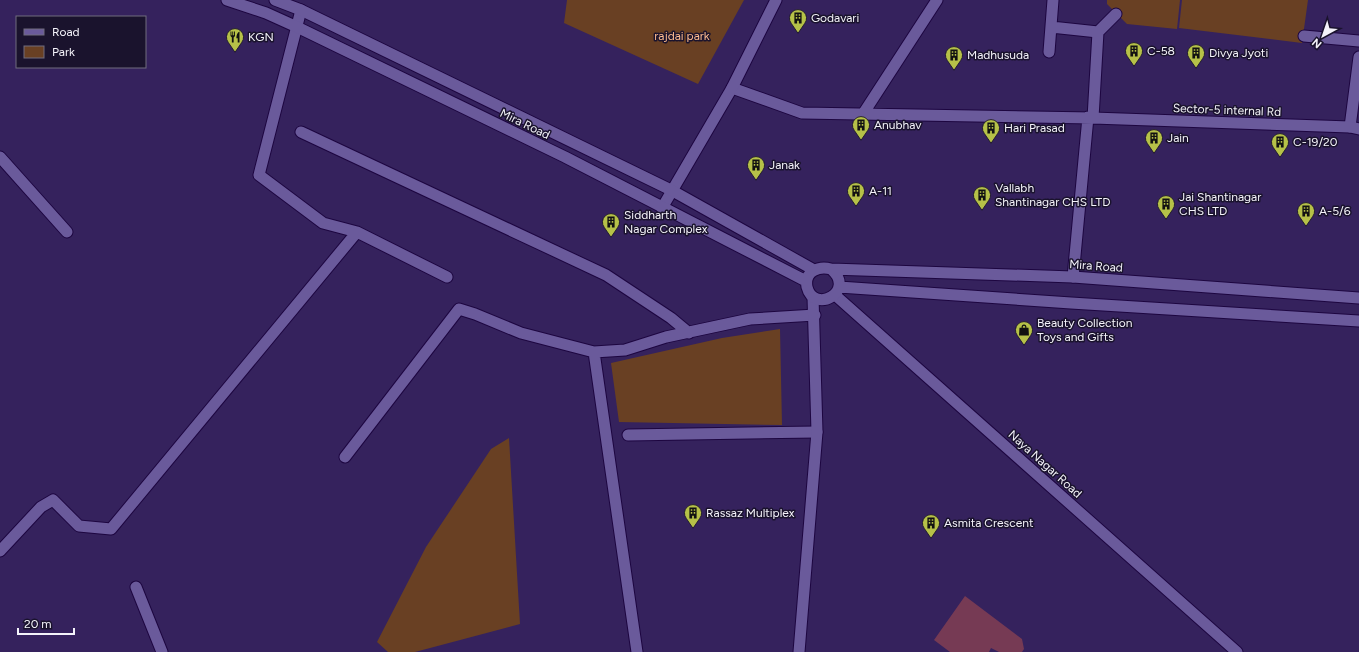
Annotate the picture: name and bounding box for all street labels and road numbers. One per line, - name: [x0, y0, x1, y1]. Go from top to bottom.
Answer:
- street label: Sector-5 internal Rd: [1173, 101, 1281, 119]
- street label: Mira Road: [498, 106, 552, 142]
- street label: Mira Road: [1069, 257, 1123, 275]
- street label: Naya Nagar Road: [1005, 427, 1085, 501]

